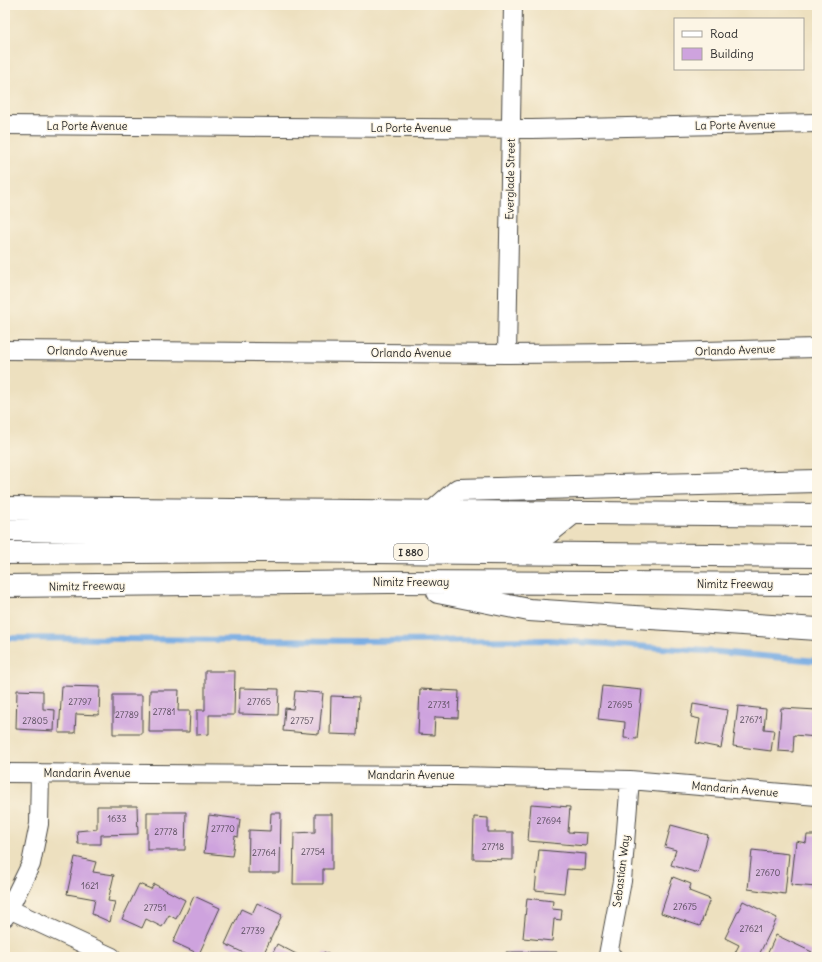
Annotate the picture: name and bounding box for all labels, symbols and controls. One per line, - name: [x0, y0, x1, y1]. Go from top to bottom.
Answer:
- legend: [674, 18, 804, 70]
- text: Road: [710, 26, 738, 41]
- text: Building: [710, 46, 754, 61]
- street label: La Porte Avenue: [694, 117, 776, 133]
- street label: La Porte Avenue: [47, 119, 127, 133]
- street label: La Porte Avenue: [371, 121, 451, 135]
- street label: Everglade Street: [502, 138, 518, 220]
- street label: Orlando Avenue: [695, 342, 775, 358]
- street label: Orlando Avenue: [47, 343, 127, 359]
- street label: Orlando Avenue: [371, 346, 451, 360]
- road number: I 880: [394, 544, 428, 560]
- street label: Nimitz Freeway: [373, 575, 449, 589]
- street label: Nimitz Freeway: [697, 577, 773, 591]
- street label: Nimitz Freeway: [49, 578, 125, 594]
- house number: 27797: [68, 696, 92, 707]
- house number: 27765: [247, 696, 271, 707]
- house number: 27731: [428, 699, 450, 710]
- house number: 27695: [608, 699, 632, 710]
- house number: 27781: [153, 706, 175, 717]
- house number: 27789: [115, 709, 139, 720]
- house number: 27671: [740, 714, 762, 725]
- house number: 27805: [22, 715, 48, 726]
- house number: 27757: [290, 715, 314, 726]
- street label: Mandarin Avenue: [43, 766, 131, 780]
- street label: Mandarin Avenue: [367, 768, 455, 782]
- street label: Mandarin Avenue: [691, 778, 779, 800]
- house number: 1633: [108, 813, 127, 824]
- house number: 27694: [537, 815, 561, 826]
- house number: 27770: [211, 823, 235, 834]
- house number: 27778: [154, 826, 178, 837]
- street label: Sebastian Way: [610, 834, 632, 908]
- house number: 27718: [482, 841, 504, 852]
- house number: 27754: [301, 846, 325, 857]
- house number: 27764: [252, 847, 276, 858]
- house number: 27670: [756, 867, 780, 878]
- house number: 1621: [81, 880, 99, 891]
- house number: 27675: [673, 901, 697, 912]
- house number: 27751: [144, 902, 166, 913]
- house number: 27621: [740, 923, 762, 934]
- house number: 27739: [241, 925, 265, 936]

